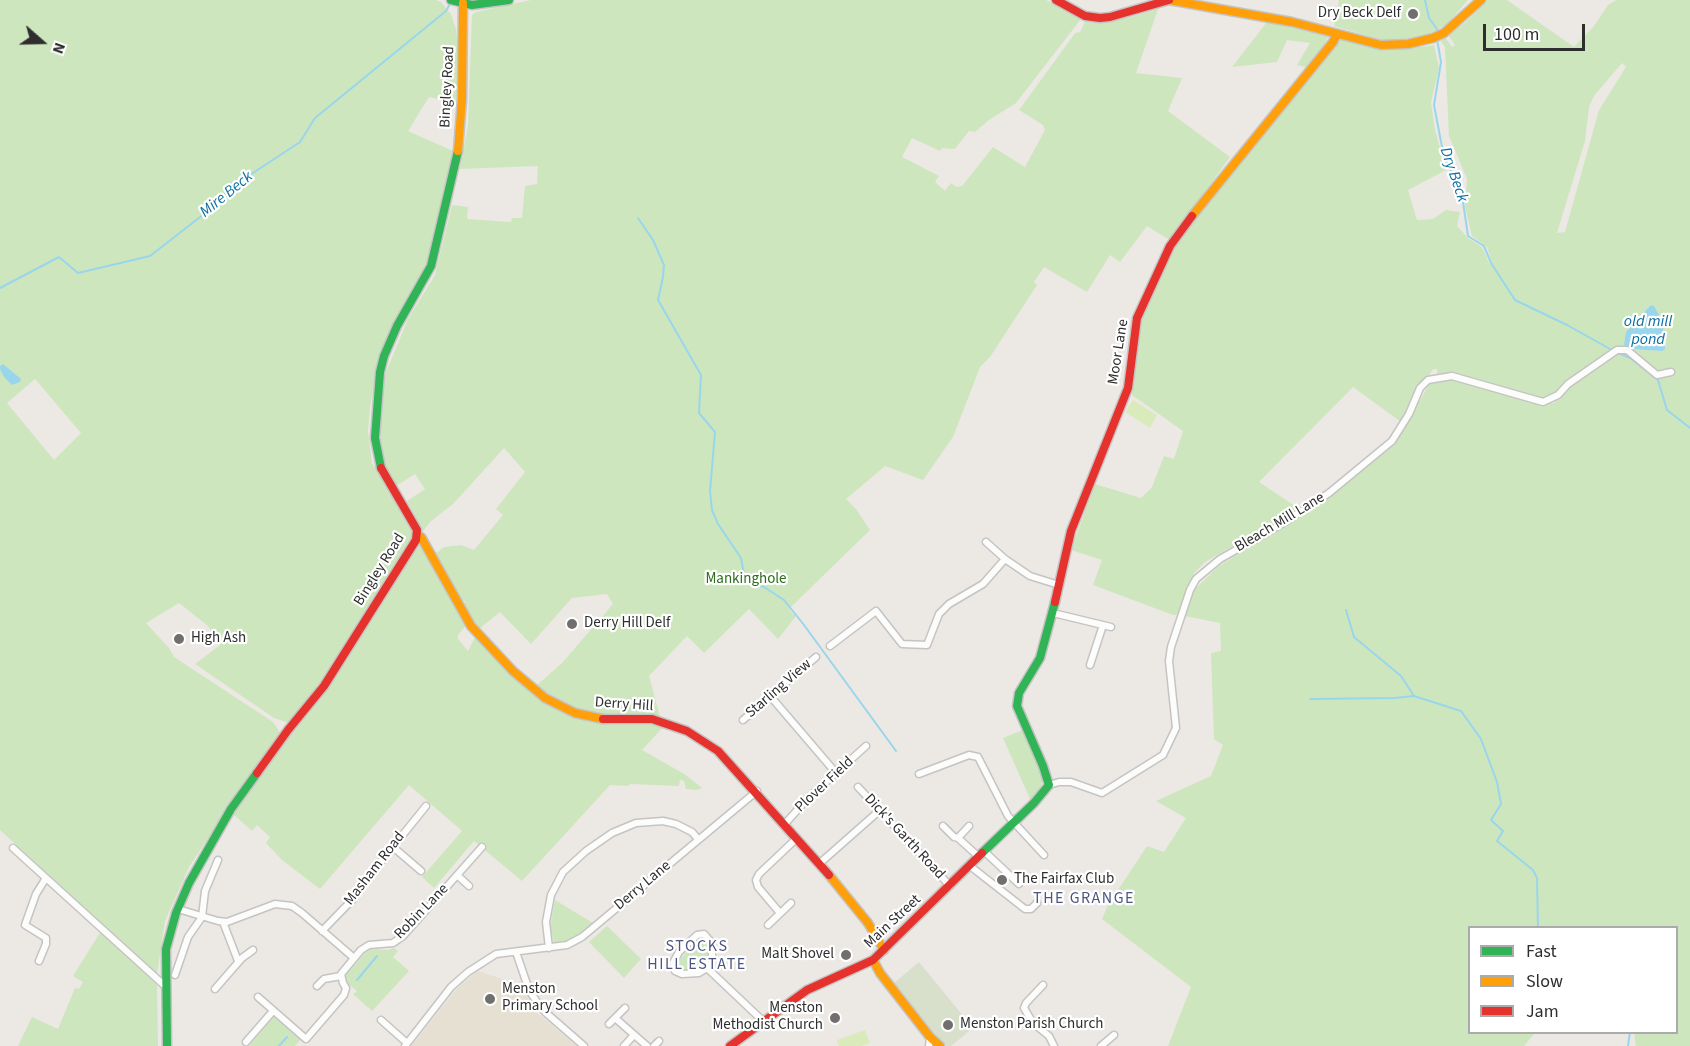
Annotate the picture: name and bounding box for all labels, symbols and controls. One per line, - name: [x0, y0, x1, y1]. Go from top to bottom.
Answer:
- place label: Dry Beck Delf: [1318, 5, 1401, 23]
- marker: Dry Beck Delf: [1406, 7, 1420, 21]
- north arrow: [12, 12, 72, 72]
- scale bar: [1486, 12, 1588, 50]
- text: 100 m: [1494, 22, 1539, 47]
- text: N: [47, 39, 71, 57]
- street label: Bingley Road: [437, 46, 459, 128]
- water label: Dry Beck: [1435, 145, 1471, 205]
- water label: Mire Beck: [197, 168, 257, 222]
- water label: old mill pond: [1624, 312, 1672, 350]
- street label: Moor Lane: [1105, 318, 1133, 386]
- street label: Bleach Mill Lane: [1232, 489, 1328, 557]
- street label: Bingley Road: [351, 531, 409, 609]
- park label: Mankinghole: [705, 571, 787, 589]
- place label: Derry Hill Delf: [584, 615, 670, 633]
- marker: Derry Hill Delf: [565, 617, 579, 631]
- place label: High Ash: [191, 630, 246, 648]
- marker: High Ash: [172, 632, 186, 646]
- street label: Starling View: [742, 656, 816, 722]
- street label: Derry Hill: [594, 694, 654, 716]
- street label: Plover Field: [792, 753, 858, 817]
- street label: Dick's Garth Road: [860, 791, 948, 883]
- street label: Masham Road: [341, 829, 409, 909]
- street label: Derry Lane: [611, 857, 675, 915]
- place label: The Fairfax Club: [1014, 871, 1114, 889]
- marker: The Fairfax Club: [995, 873, 1009, 887]
- street label: Robin Lane: [391, 880, 453, 944]
- district label: THE GRANGE: [1033, 889, 1135, 909]
- street label: Main Street: [861, 891, 925, 953]
- legend: [1468, 926, 1678, 1034]
- district label: STOCKS HILL ESTATE: [647, 937, 747, 975]
- text: Fast: [1526, 939, 1557, 964]
- place label: Malt Shovel: [761, 946, 834, 964]
- marker: Malt Shovel: [839, 948, 853, 962]
- text: Slow: [1526, 969, 1563, 994]
- place label: Menston Primary School: [502, 981, 598, 1016]
- marker: Menston Primary School: [483, 992, 497, 1006]
- text: Jam: [1526, 999, 1559, 1024]
- place label: Menston Methodist Church: [712, 1000, 823, 1035]
- marker: Menston Methodist Church: [828, 1011, 842, 1025]
- place label: Menston Parish Church: [960, 1016, 1103, 1034]
- marker: Menston Parish Church: [941, 1018, 955, 1032]

